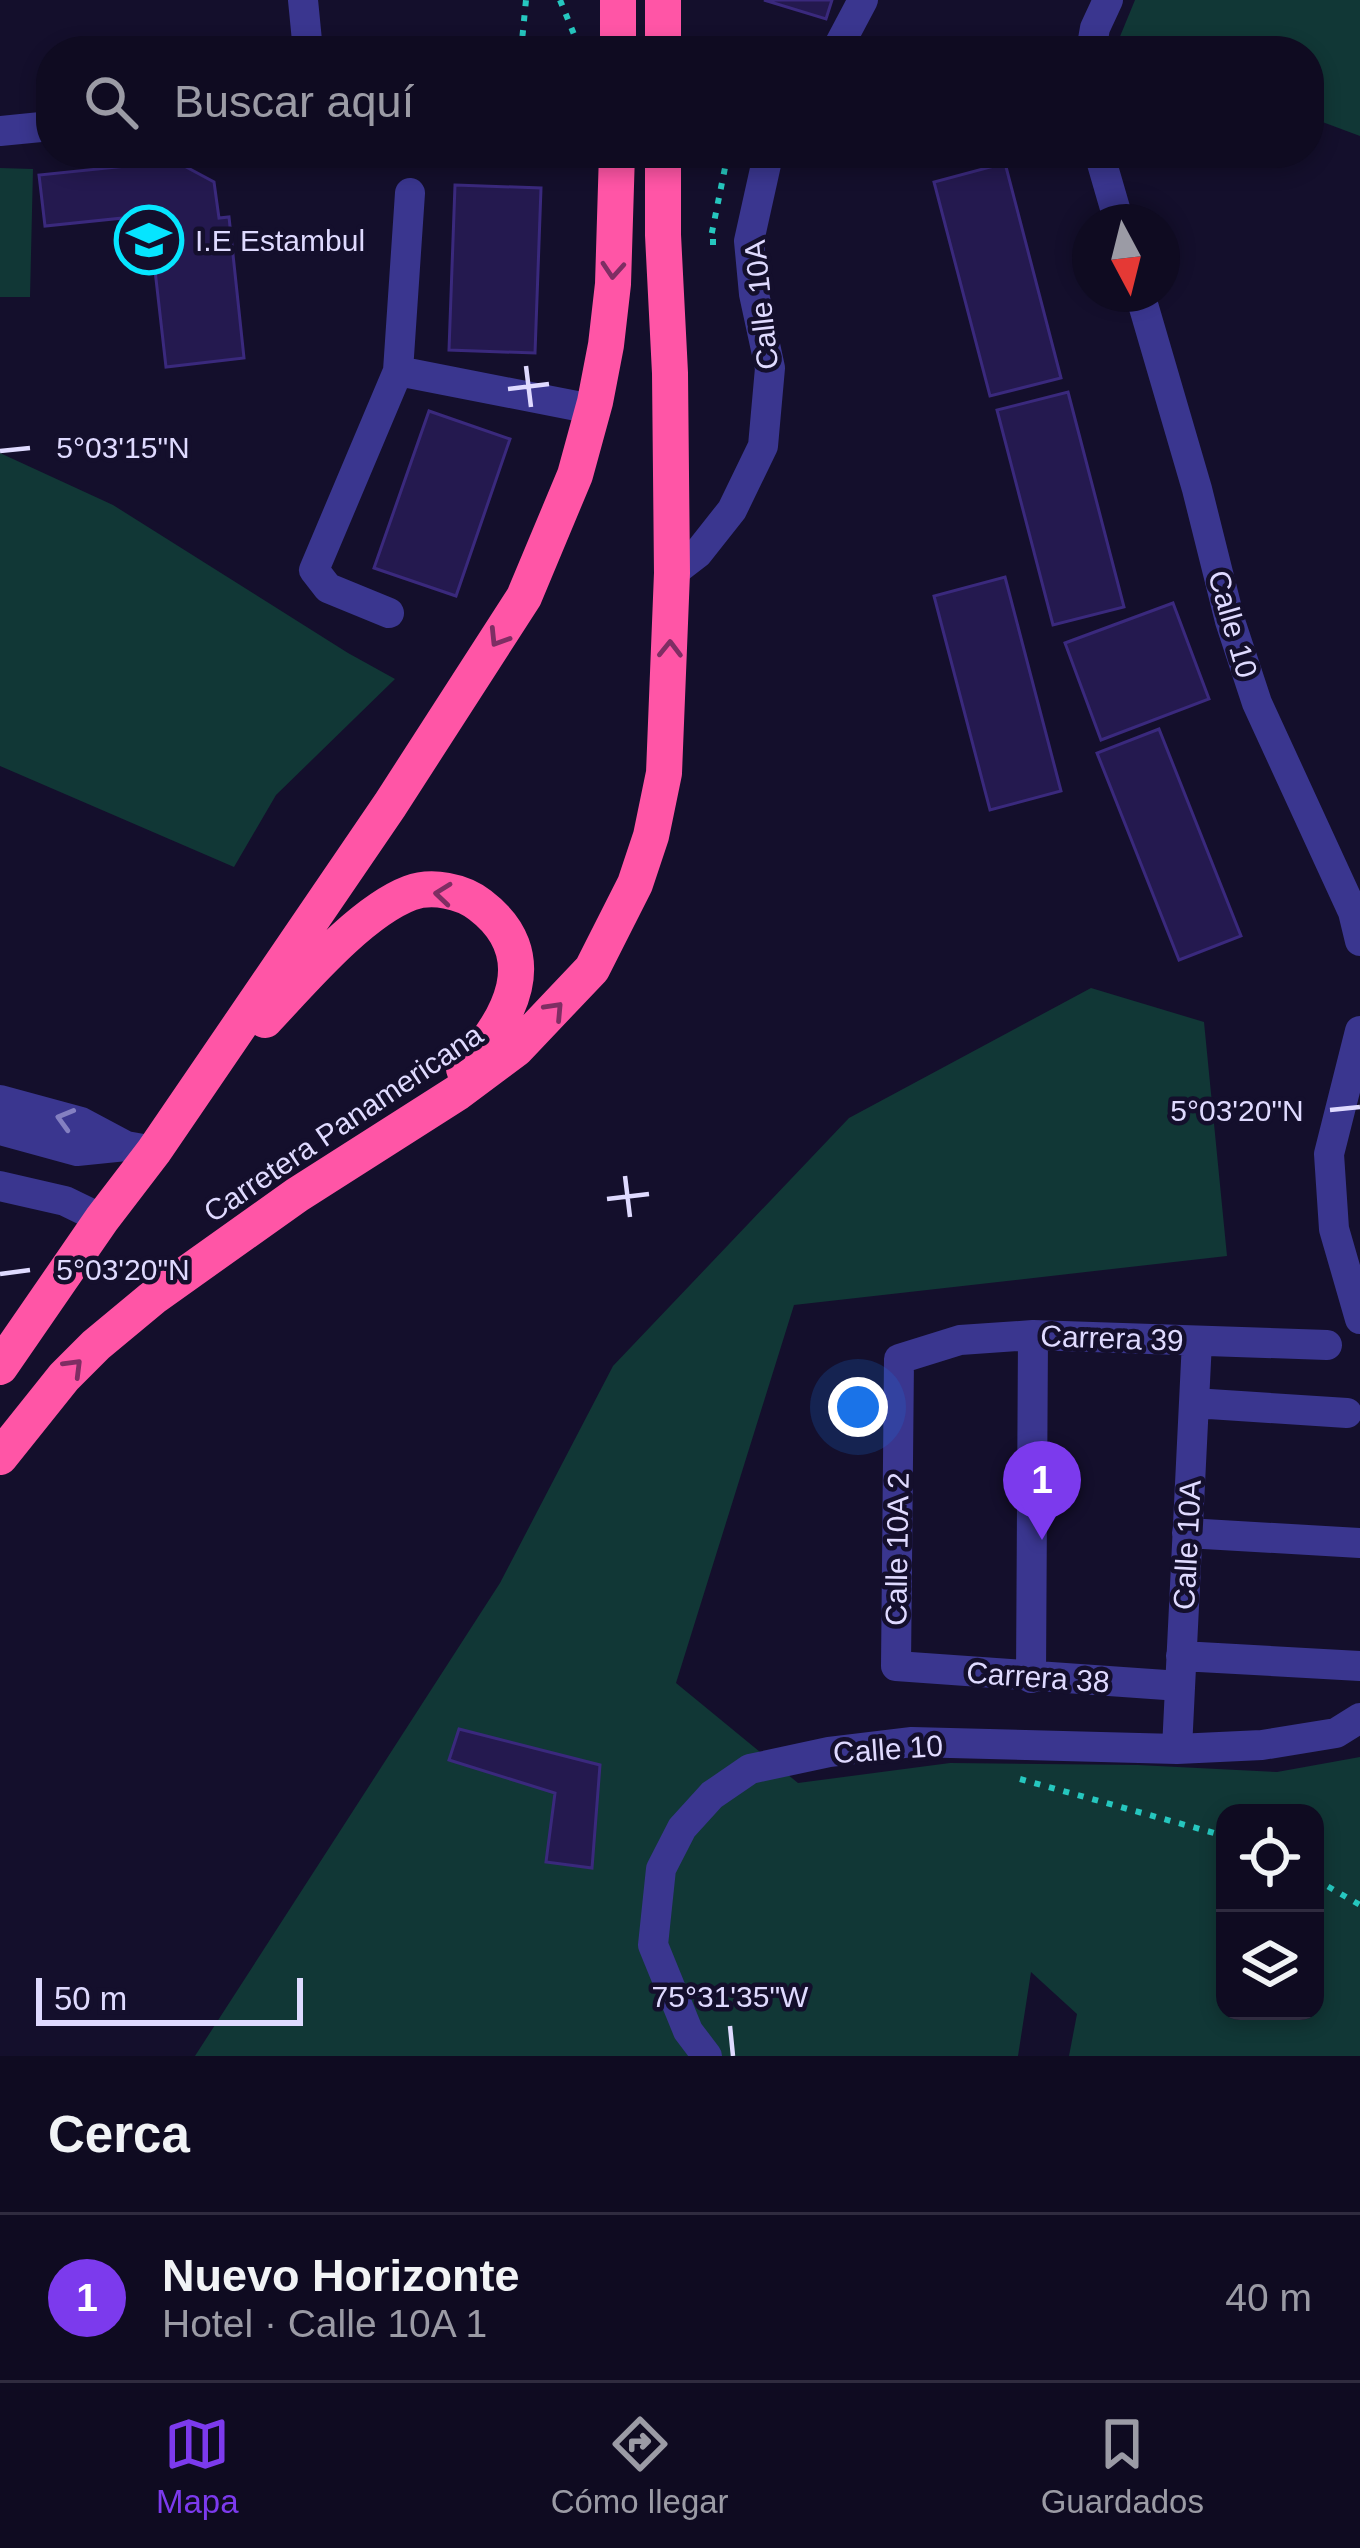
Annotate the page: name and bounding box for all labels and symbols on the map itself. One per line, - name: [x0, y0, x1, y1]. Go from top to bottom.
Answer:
- north arrow: [1072, 204, 1180, 312]
- school or university icon: I.E Estambul: [114, 205, 184, 275]
- place label: I.E Estambul: [195, 224, 365, 257]
- street label: Calle 10A: [738, 239, 784, 371]
- one-way arrow: [601, 261, 627, 280]
- text: 5°03'15"N: [56, 431, 190, 464]
- street label: Calle 10: [1202, 567, 1264, 681]
- one-way arrow: [490, 625, 512, 647]
- one-way arrow: [657, 639, 683, 658]
- one-way arrow: [434, 881, 453, 907]
- one-way arrow: [541, 1003, 562, 1024]
- street label: Carretera Panamericana: [198, 1017, 489, 1229]
- text: 5°03'20"N: [1170, 1094, 1304, 1127]
- one-way arrow: [55, 1108, 76, 1133]
- text: 5°03'20"N: [56, 1253, 190, 1286]
- street label: Carrera 39: [1040, 1319, 1184, 1357]
- one-way arrow: [60, 1359, 82, 1381]
- your location: [828, 1377, 888, 1437]
- pin: 1: [1003, 1441, 1081, 1540]
- street label: Calle 10A 2: [879, 1472, 915, 1626]
- street label: Calle 10A: [1167, 1479, 1207, 1611]
- street label: Carrera 38: [965, 1656, 1111, 1698]
- street label: Calle 10: [832, 1729, 944, 1769]
- scale bar: [36, 1972, 303, 2025]
- text: 75°31'35"W: [652, 1980, 809, 2013]

